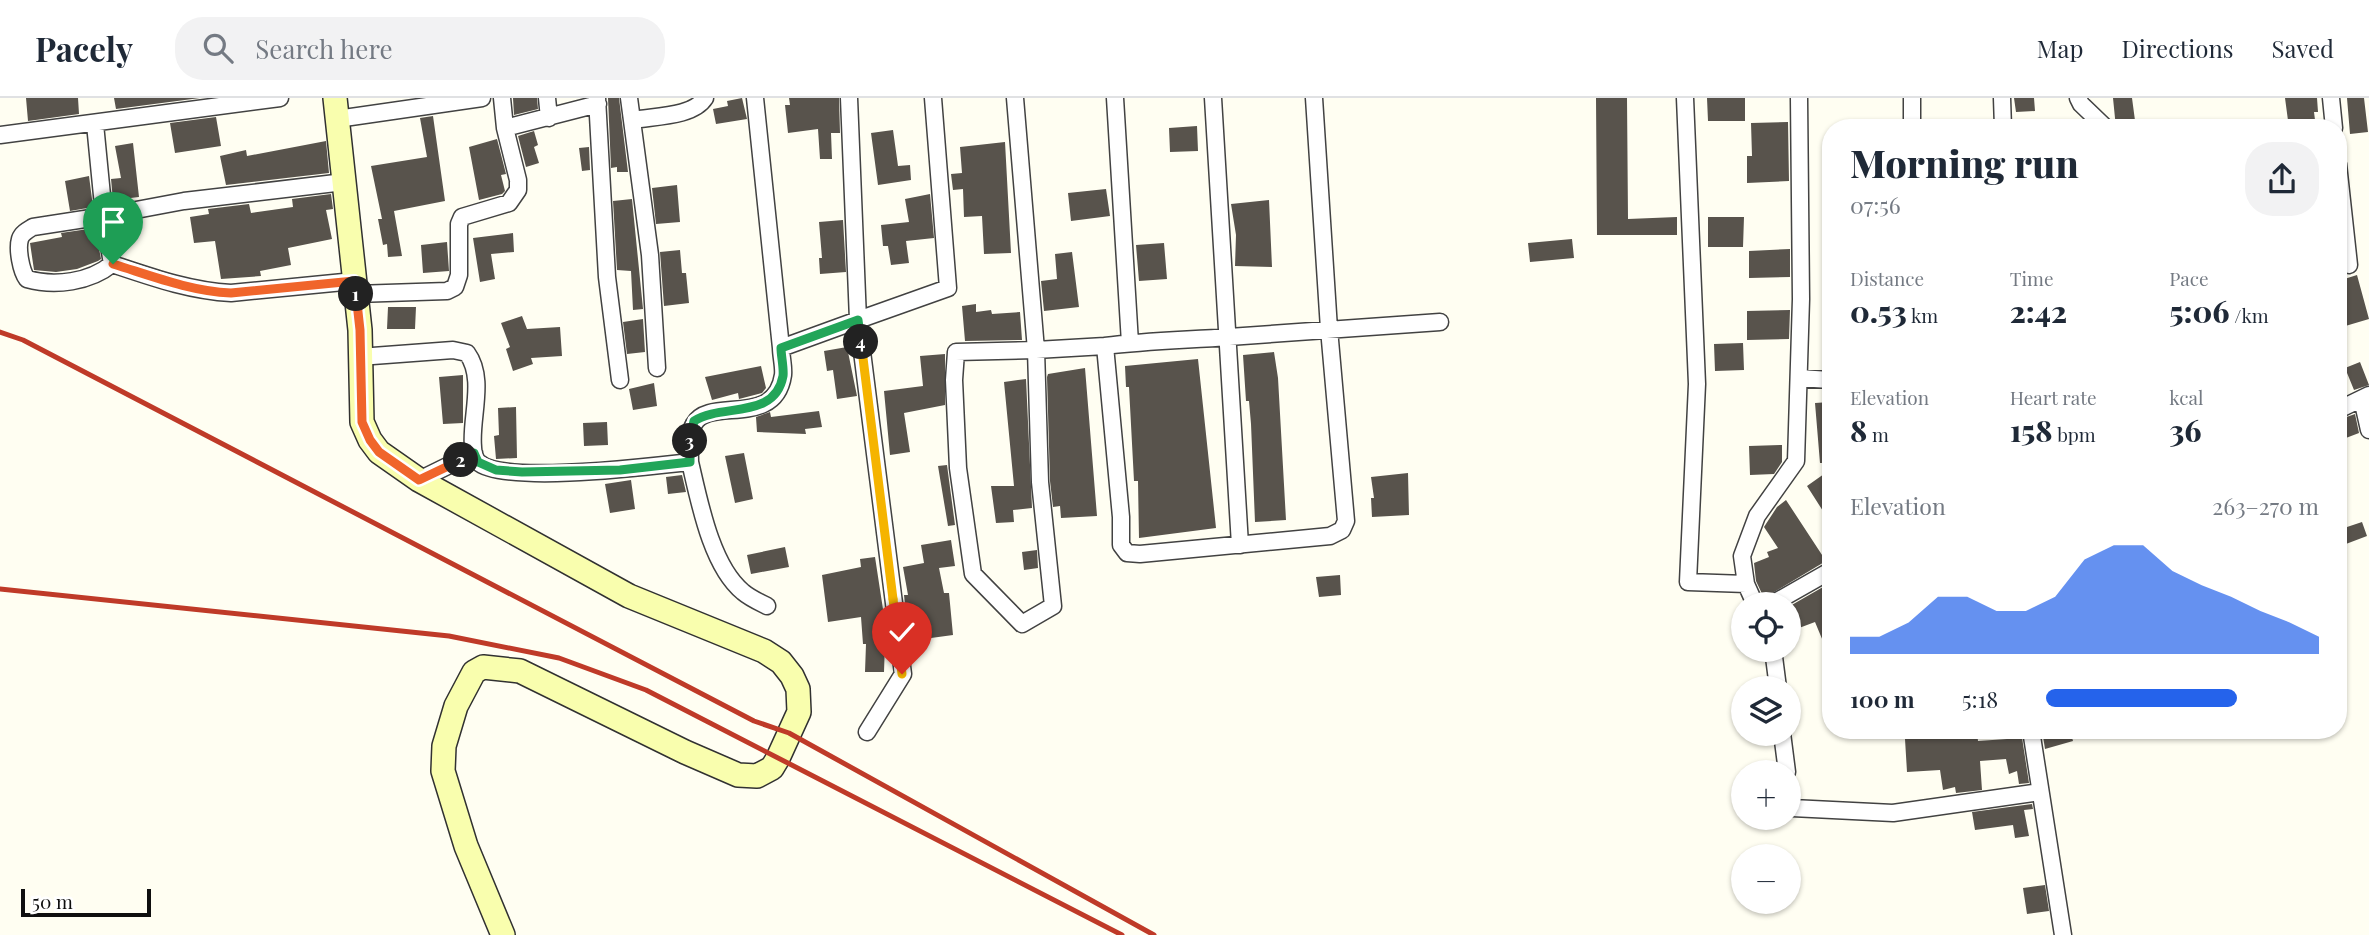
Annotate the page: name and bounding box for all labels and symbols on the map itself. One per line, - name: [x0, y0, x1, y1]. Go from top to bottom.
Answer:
- pin: [83, 192, 143, 264]
- pin: 1: [338, 276, 374, 312]
- pin: 4: [844, 324, 878, 360]
- pin: 3: [672, 424, 708, 458]
- pin: 2: [444, 442, 478, 478]
- pin: [872, 602, 932, 674]
- scale bar: [21, 886, 150, 918]

